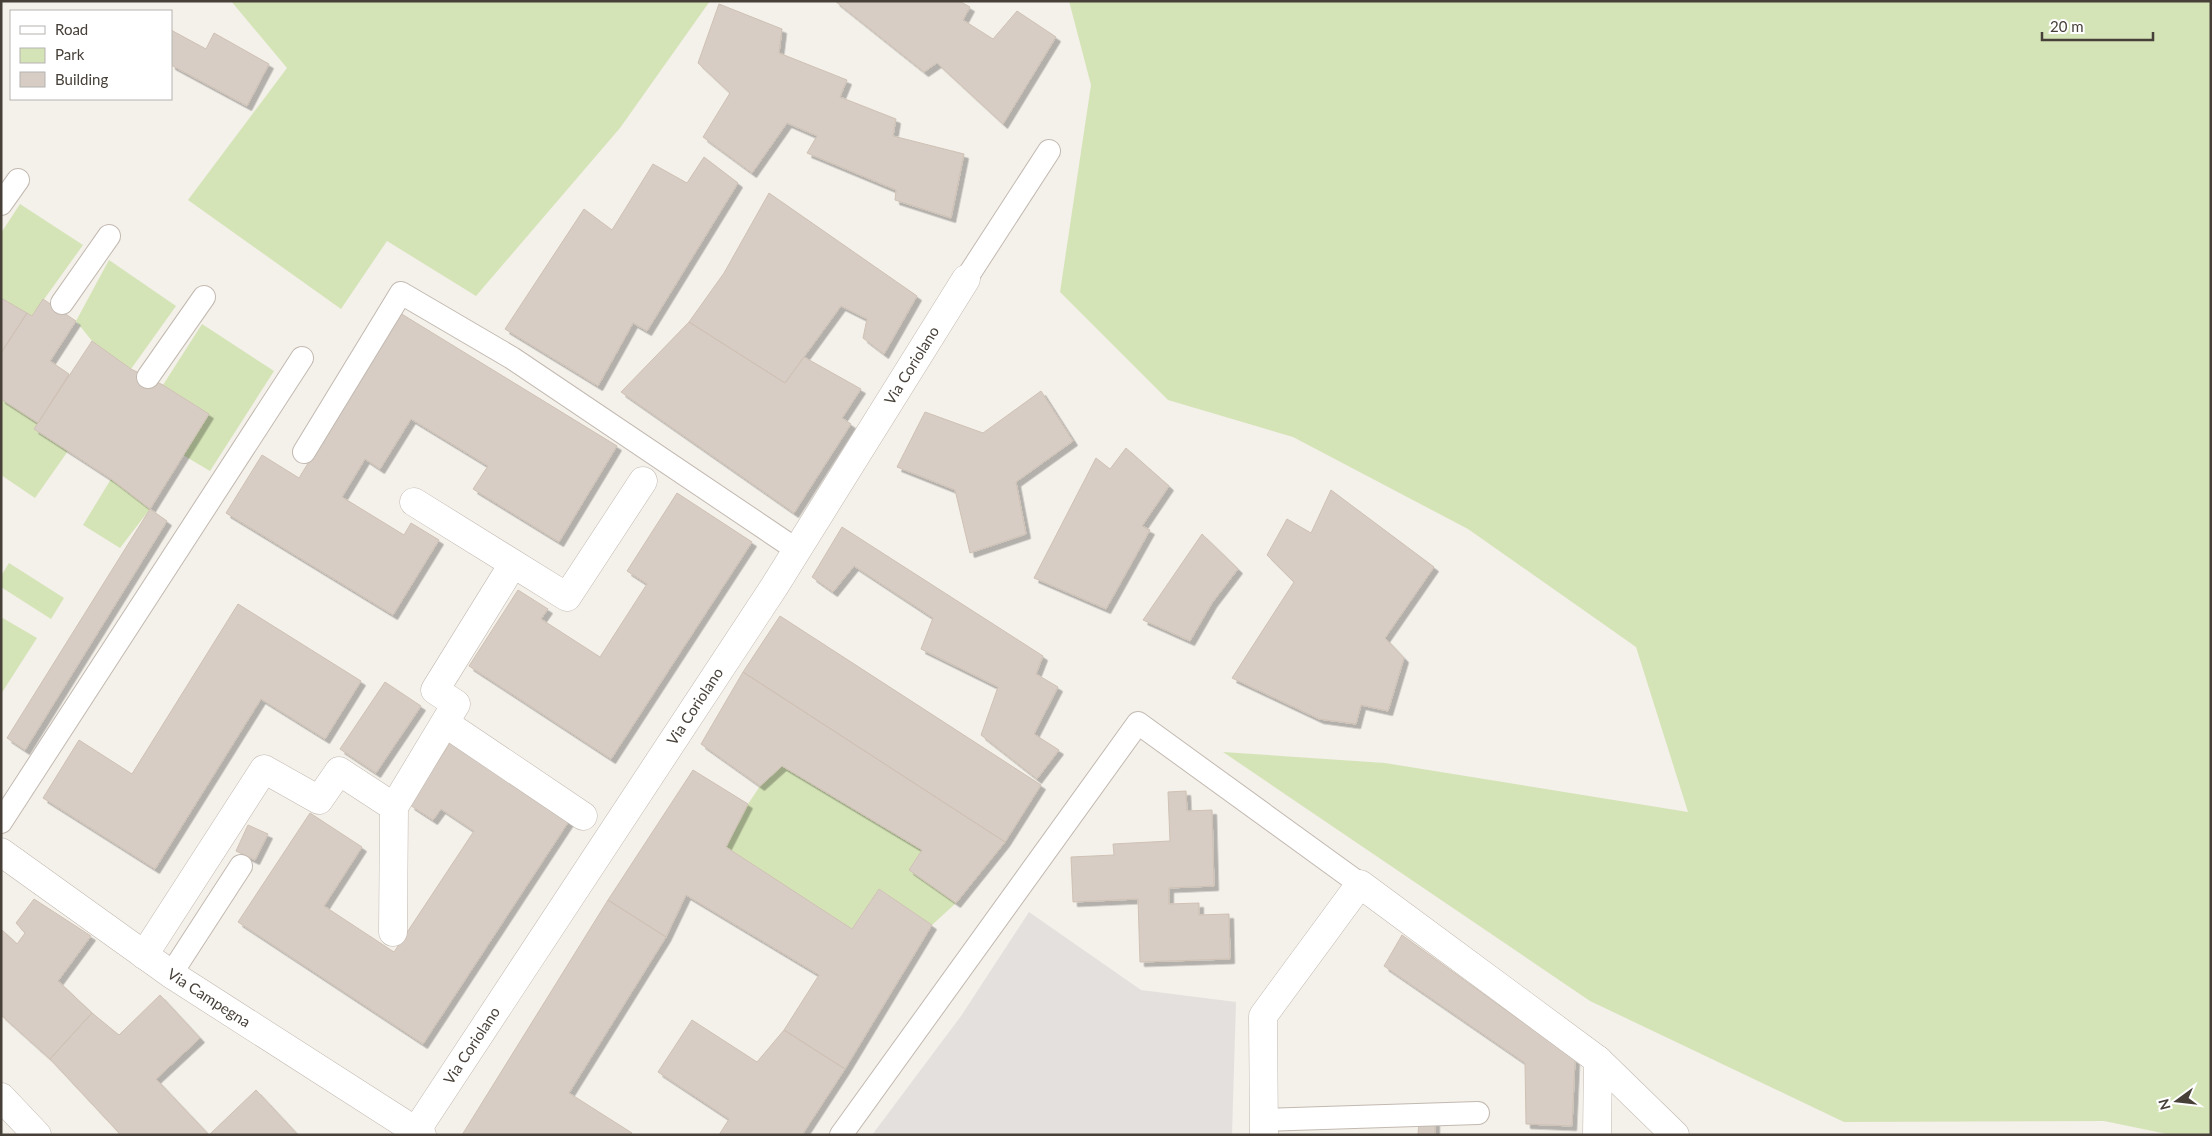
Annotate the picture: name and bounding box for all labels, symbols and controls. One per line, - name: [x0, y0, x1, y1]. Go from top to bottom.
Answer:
- legend: [10, 10, 172, 100]
- scale bar: [2042, 10, 2153, 42]
- text: 20 m: [2050, 17, 2084, 35]
- text: Road: [55, 20, 88, 38]
- text: Park: [55, 45, 85, 63]
- text: Building: [55, 70, 108, 88]
- street label: Via Coriolano: [880, 323, 942, 408]
- street label: Via Coriolano: [662, 664, 726, 748]
- street label: Via Campegna: [164, 964, 254, 1031]
- street label: Via Coriolano: [439, 1003, 503, 1087]
- north arrow: [2152, 1076, 2202, 1126]
- text: N: [2154, 1097, 2174, 1112]

